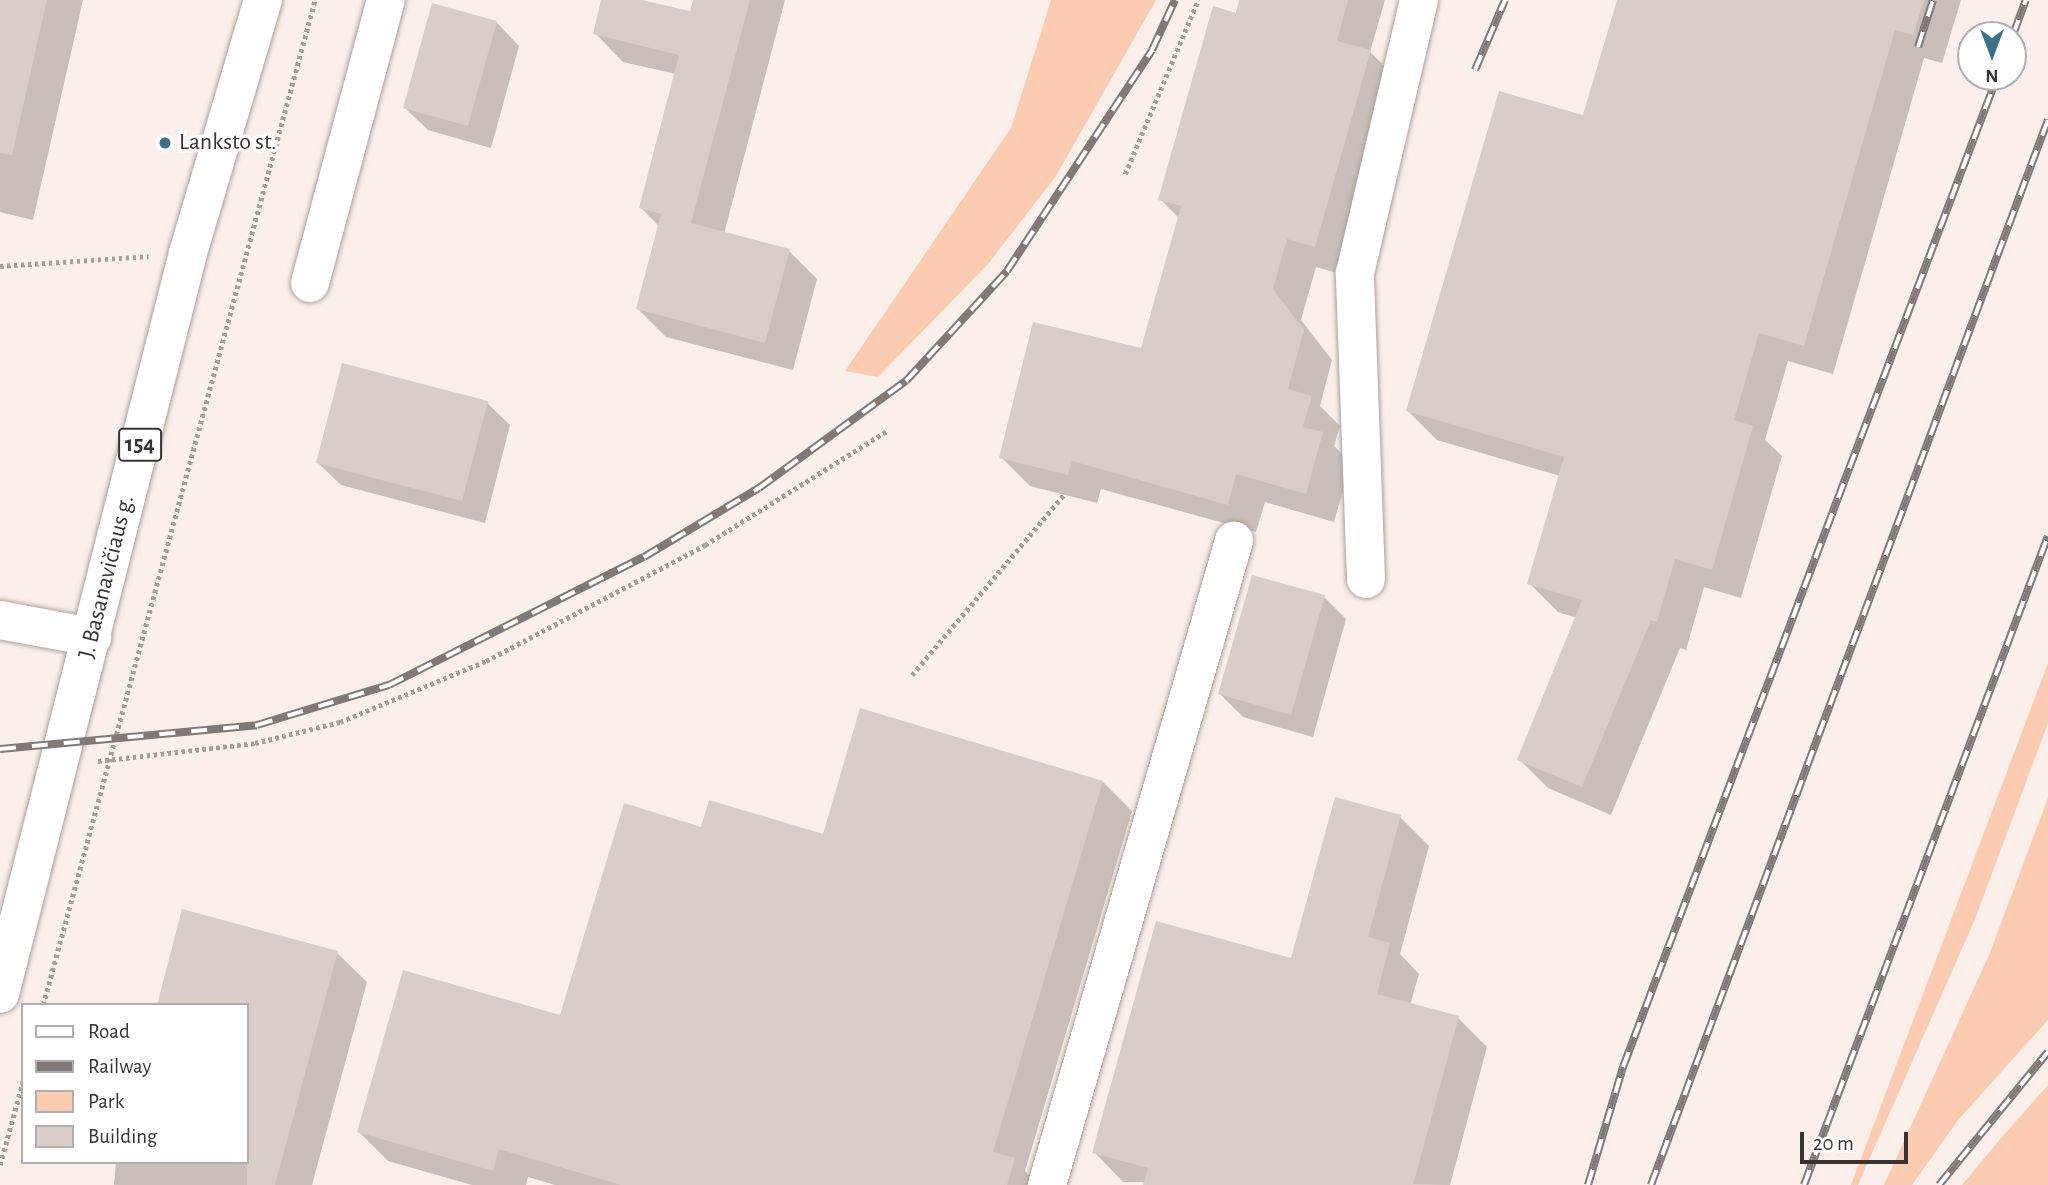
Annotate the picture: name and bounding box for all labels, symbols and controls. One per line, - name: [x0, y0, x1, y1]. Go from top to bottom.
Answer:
- north arrow: [1957, 21, 2027, 91]
- text: N: [1985, 66, 1999, 85]
- place label: Lanksto st.: [179, 129, 276, 157]
- marker: Lanksto st.: [157, 135, 173, 151]
- road number: 154: [117, 426, 163, 464]
- street label: J. Basanavičiaus g.: [73, 492, 141, 662]
- legend: [21, 1003, 248, 1164]
- text: Road: [88, 1021, 130, 1042]
- text: Railway: [88, 1056, 151, 1077]
- text: Park: [88, 1091, 124, 1112]
- scale bar: [1803, 1118, 1912, 1162]
- text: Building: [88, 1126, 157, 1147]
- text: 20 m: [1813, 1133, 1854, 1154]

